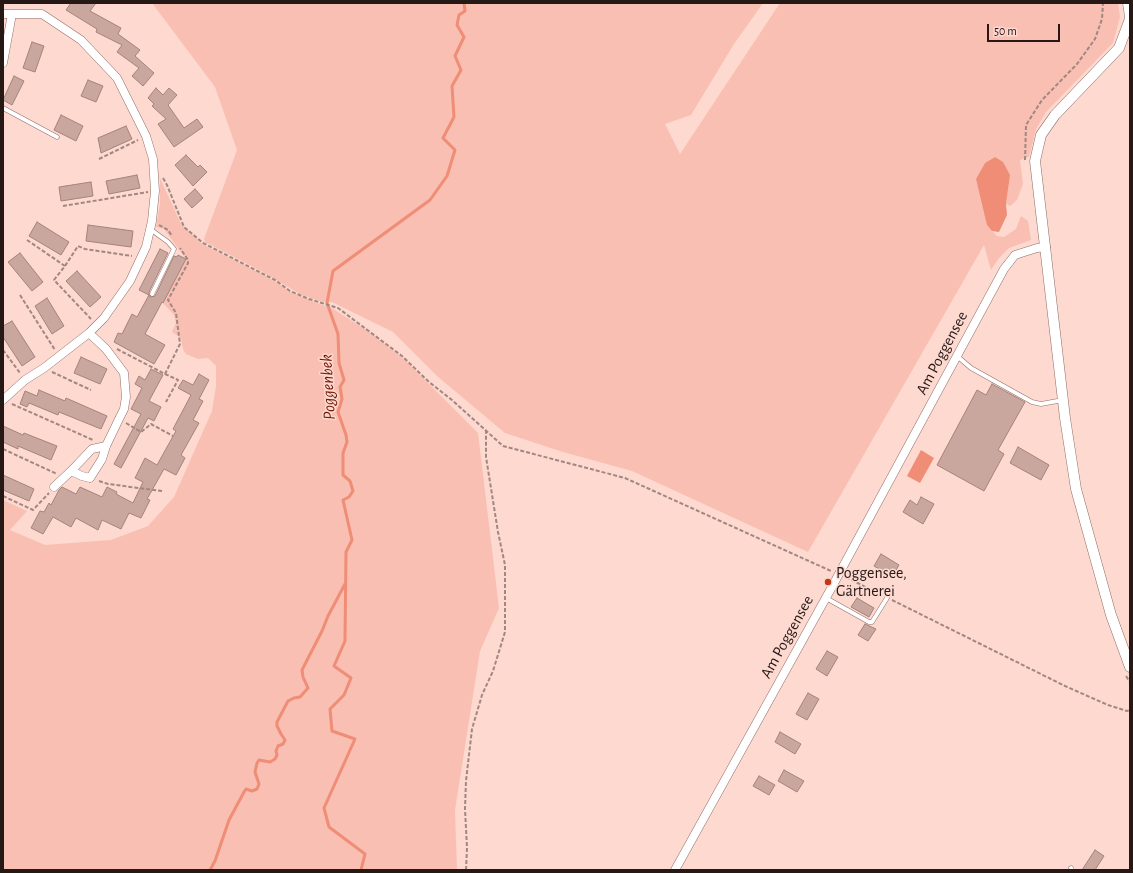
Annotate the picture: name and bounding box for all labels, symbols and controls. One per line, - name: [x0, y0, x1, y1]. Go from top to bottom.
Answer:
- scale bar: [989, 16, 1062, 42]
- text: 50 m: [994, 25, 1017, 37]
- street label: Am Poggensee: [912, 308, 972, 398]
- water label: Poggenbek: [316, 354, 340, 420]
- place label: Poggensee, Gärtnerei: [836, 563, 907, 601]
- marker: Poggensee, Gärtnerei: [823, 577, 833, 587]
- street label: Am Poggensee: [756, 592, 818, 682]

